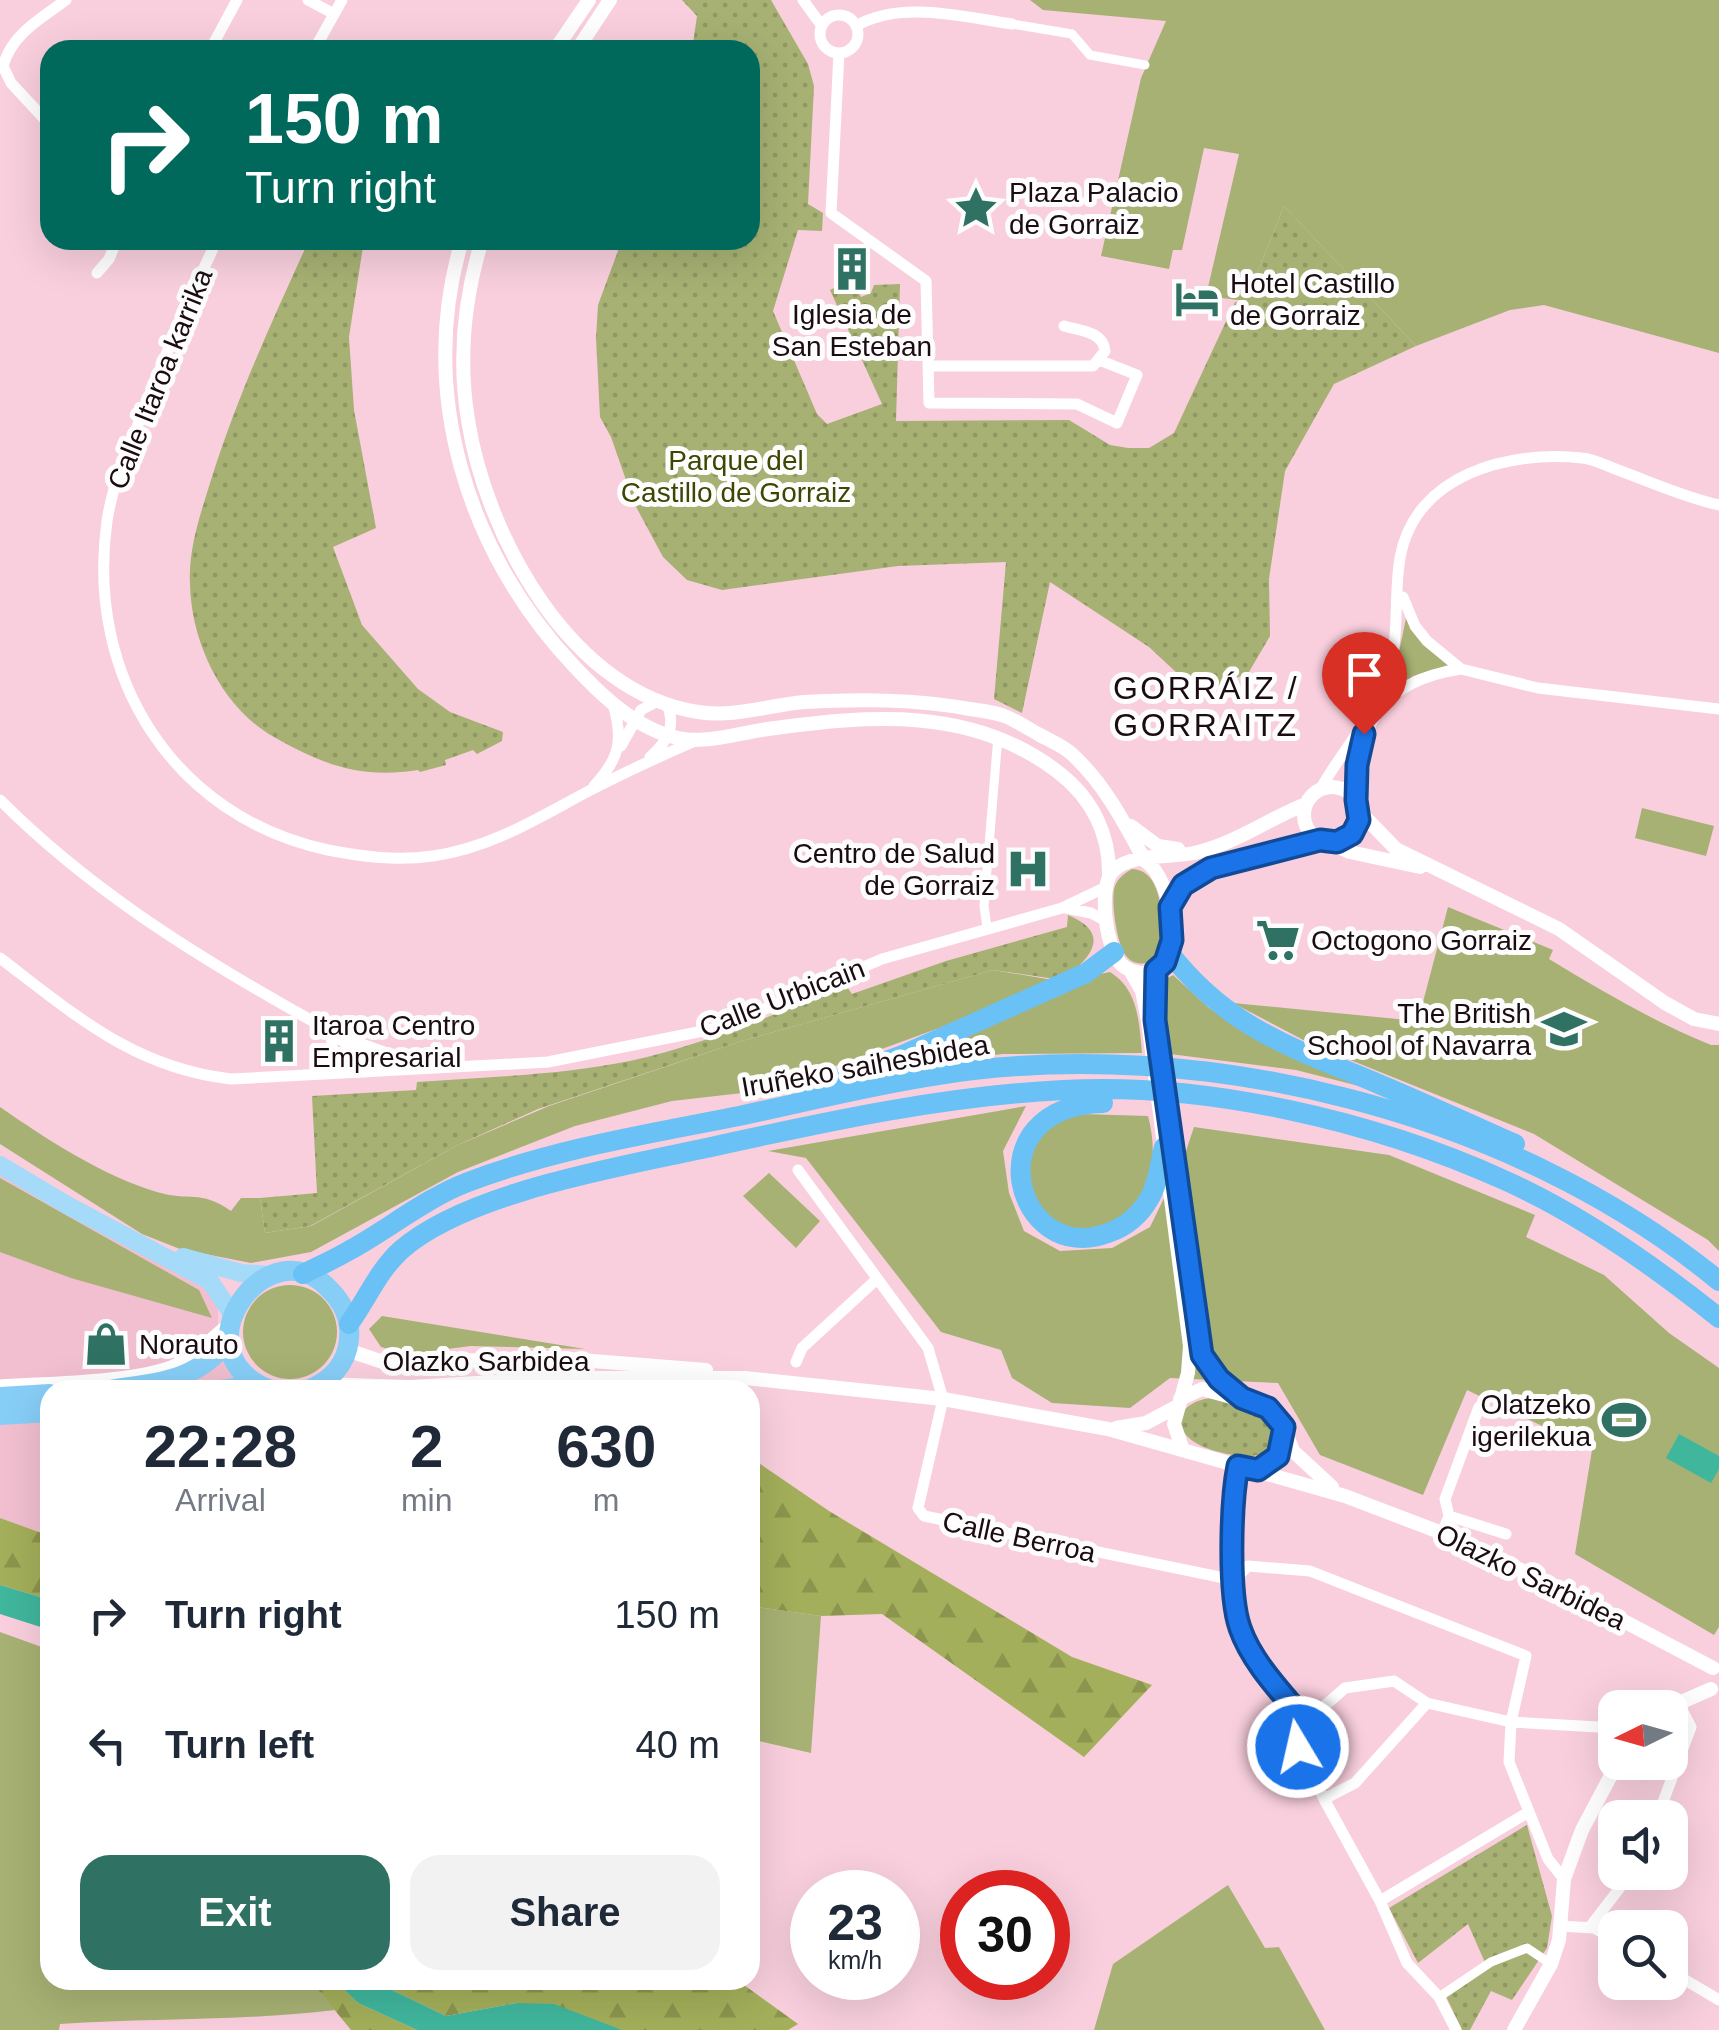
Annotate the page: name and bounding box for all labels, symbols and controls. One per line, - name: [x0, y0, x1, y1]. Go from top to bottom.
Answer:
- icon: right: [80, 80, 210, 210]
- text: 150 m: [245, 80, 443, 158]
- text: Turn right: [245, 162, 436, 213]
- place label: Plaza Palacio de Gorraiz: [1009, 177, 1179, 240]
- place icon: Plaza Palacio de Gorraiz: [952, 184, 1000, 232]
- building icon: Iglesia de San Esteban: [828, 245, 876, 293]
- street label: Calle Itaroa karrika: [102, 264, 219, 494]
- place label: Hotel Castillo de Gorraiz: [1230, 268, 1395, 331]
- hotel icon: Hotel Castillo de Gorraiz: [1173, 275, 1221, 323]
- place label: Iglesia de San Esteban: [772, 299, 932, 362]
- park label: Parque del Castillo de Gorraiz: [621, 445, 851, 508]
- pin: [1322, 632, 1407, 735]
- icon: arrive: [1337, 647, 1392, 702]
- district label: GORRÁIZ / GORRAITZ: [1113, 670, 1299, 743]
- place label: Centro de Salud de Gorraiz: [793, 838, 995, 901]
- hospital icon: Centro de Salud de Gorraiz: [1004, 845, 1052, 893]
- supermarket icon: Octogono Gorraiz: [1254, 916, 1302, 964]
- place label: Octogono Gorraiz: [1311, 925, 1532, 956]
- street label: Calle Urbicain: [695, 952, 869, 1044]
- place label: The British School of Navarra: [1307, 998, 1531, 1061]
- school or university icon: The British School of Navarra: [1540, 1005, 1588, 1053]
- place label: Itaroa Centro Empresarial: [312, 1010, 475, 1073]
- building icon: Itaroa Centro Empresarial: [255, 1017, 303, 1065]
- street label: Iruñeko saihesbidea: [739, 1029, 992, 1103]
- shop icon: Norauto: [82, 1320, 130, 1368]
- place label: Norauto: [139, 1329, 239, 1360]
- street label: Olazko Sarbidea: [382, 1346, 590, 1377]
- place label: Olatzeko igerilekua: [1471, 1389, 1591, 1452]
- sports icon: Olatzeko igerilekua: [1600, 1396, 1648, 1444]
- text: 22:28: [144, 1413, 297, 1480]
- text: 2: [410, 1413, 443, 1480]
- text: 630: [556, 1413, 656, 1480]
- text: Arrival: [175, 1482, 266, 1518]
- text: min: [401, 1482, 452, 1518]
- text: m: [593, 1482, 620, 1518]
- street label: Calle Berroa: [940, 1506, 1099, 1568]
- street label: Olazko Sarbidea: [1431, 1518, 1631, 1636]
- icon: right: [80, 1588, 135, 1643]
- text: Turn right: [165, 1594, 342, 1636]
- text: 150 m: [614, 1594, 720, 1636]
- north arrow: [1598, 1690, 1688, 1780]
- map controls: [1598, 1690, 1688, 2000]
- position arrow: [1246, 1695, 1350, 1799]
- icon: left: [80, 1718, 135, 1773]
- text: Turn left: [165, 1724, 314, 1766]
- text: 40 m: [636, 1724, 720, 1766]
- button: sound: [1598, 1800, 1688, 1890]
- button: Exit: [80, 1855, 390, 1970]
- button: Share: [410, 1855, 720, 1970]
- speed limit sign: 30: [940, 1870, 1070, 2000]
- text: 23: [827, 1895, 883, 1951]
- button: search: [1598, 1910, 1688, 2000]
- text: km/h: [828, 1946, 882, 1974]

